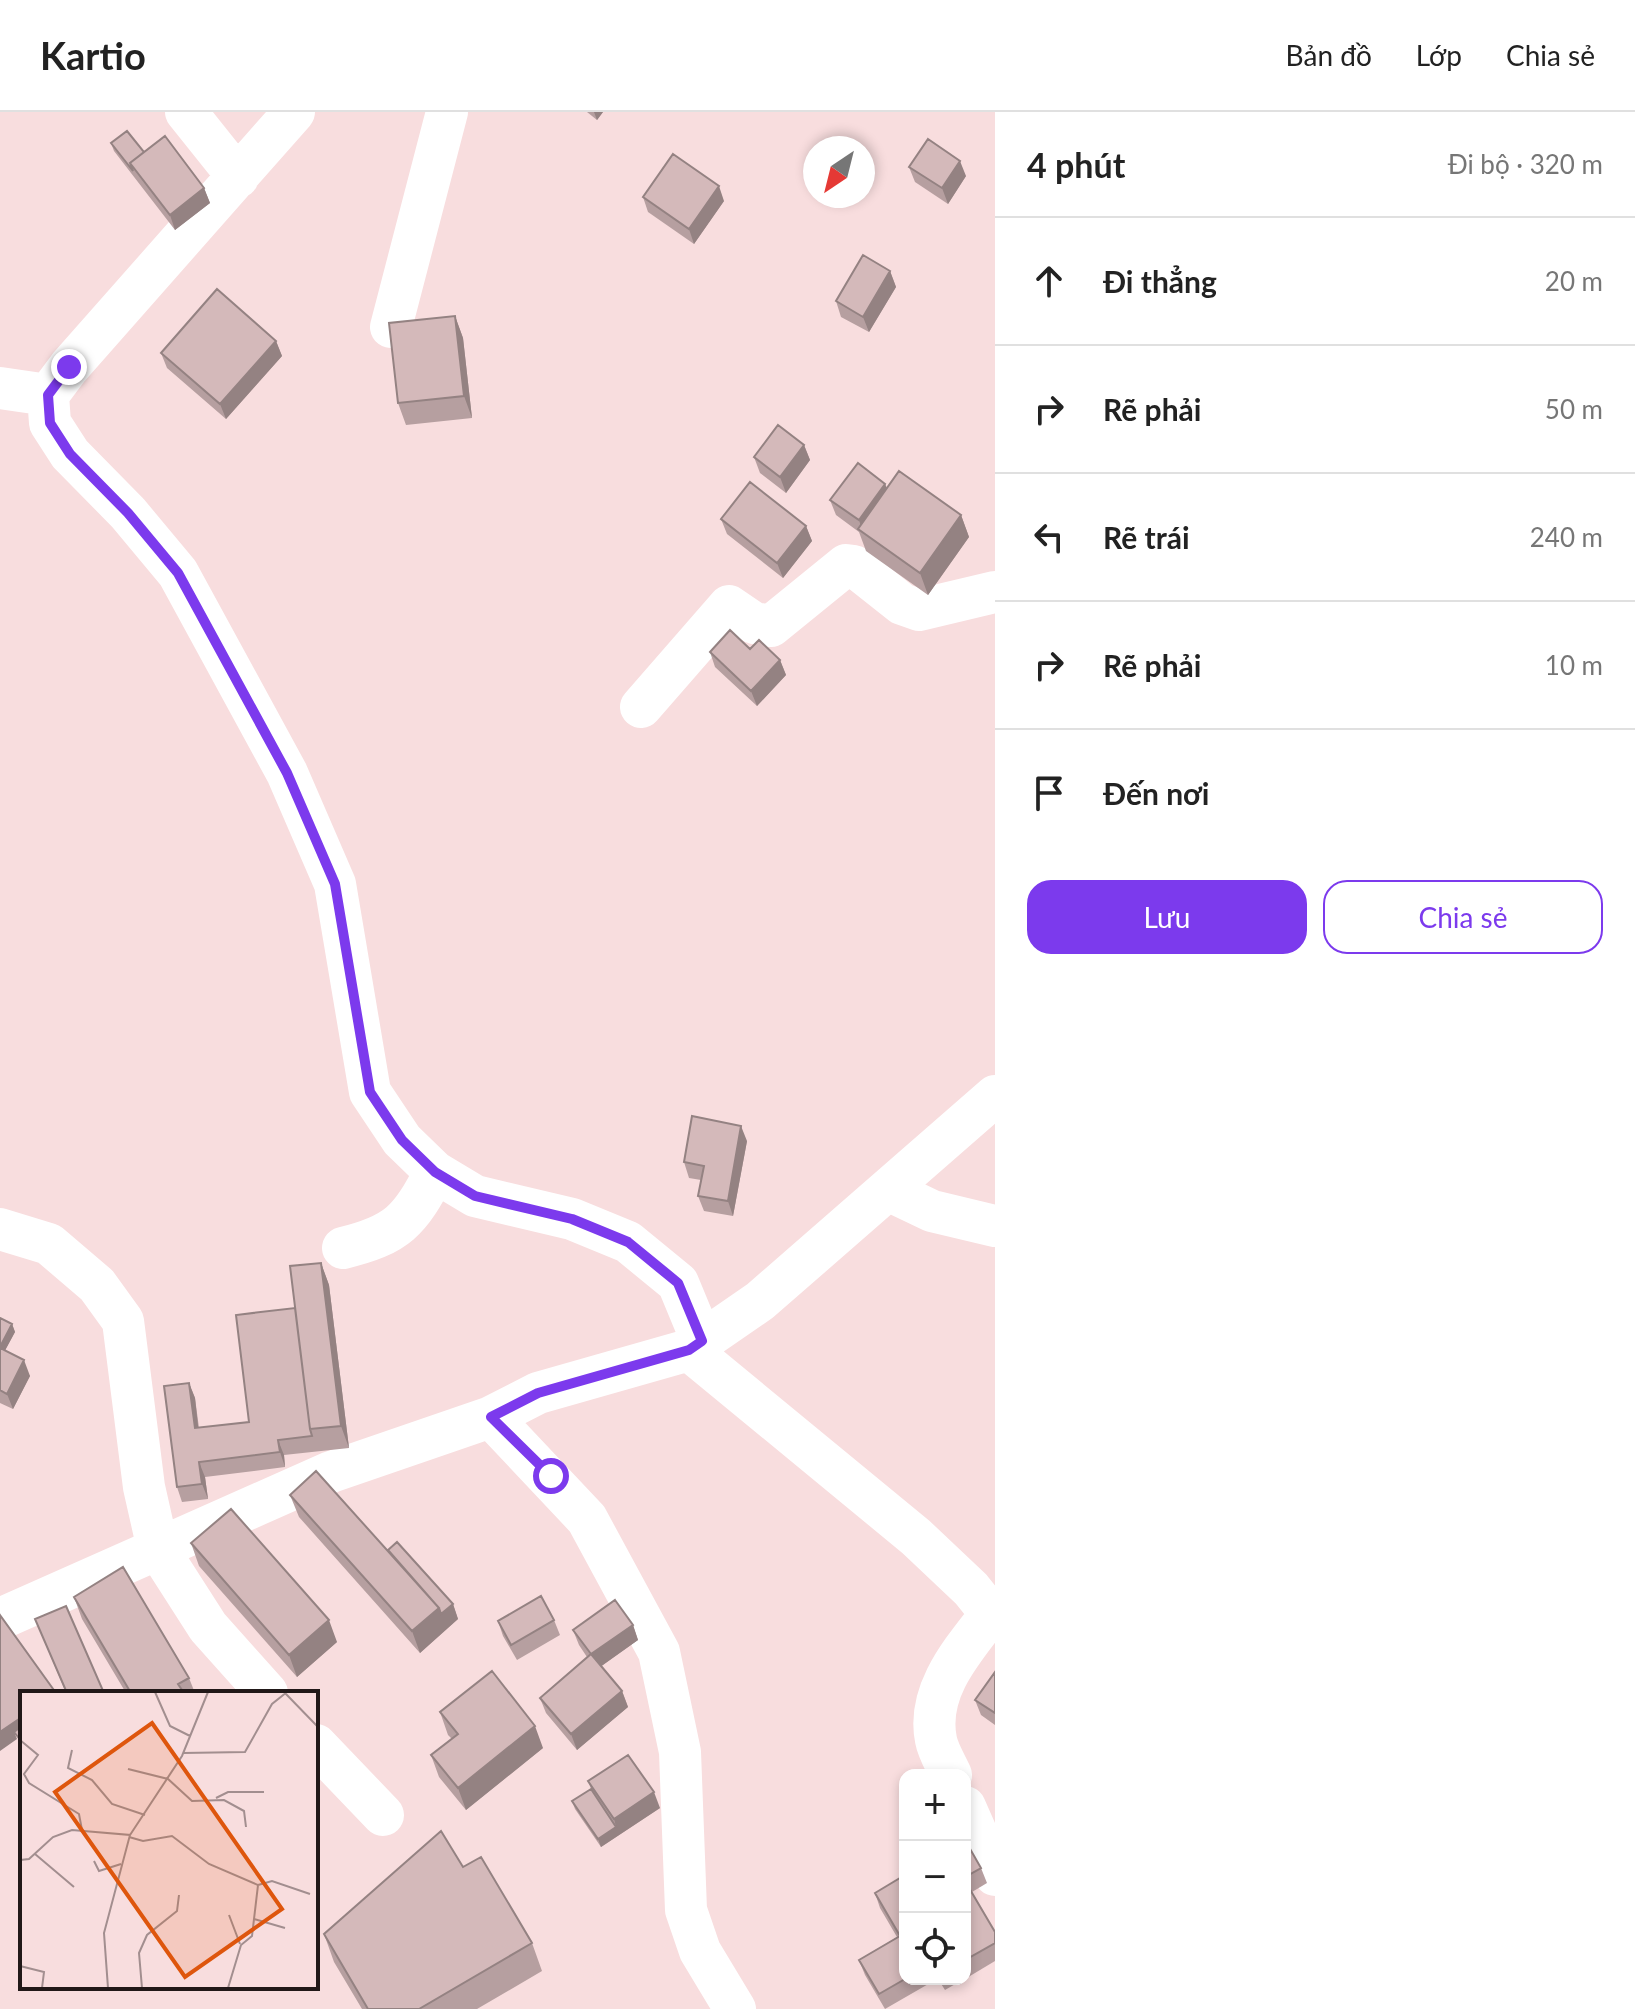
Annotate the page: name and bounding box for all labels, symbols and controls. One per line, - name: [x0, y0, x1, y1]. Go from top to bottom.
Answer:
- text: Kartio: [40, 32, 146, 78]
- text: Bản đồ: [1286, 38, 1372, 72]
- text: Lớp: [1416, 38, 1462, 72]
- text: Chia sẻ: [1506, 38, 1595, 72]
- north arrow: [803, 136, 875, 208]
- text: 4 phút: [1027, 144, 1125, 185]
- text: Đi bộ · 320 m: [1448, 148, 1603, 180]
- icon: ahead: [1027, 259, 1071, 303]
- text: Đi thẳng: [1103, 263, 1217, 299]
- text: 20 m: [1545, 265, 1603, 297]
- route end: [51, 349, 87, 385]
- icon: right: [1027, 387, 1071, 431]
- text: Rẽ phải: [1103, 391, 1201, 427]
- text: 50 m: [1545, 393, 1603, 425]
- icon: left: [1027, 515, 1071, 559]
- text: Rẽ trái: [1103, 519, 1190, 555]
- text: 240 m: [1530, 521, 1603, 553]
- icon: right: [1027, 643, 1071, 687]
- text: Rẽ phải: [1103, 647, 1201, 683]
- text: 10 m: [1545, 649, 1603, 681]
- icon: arrive: [1027, 771, 1071, 815]
- text: Đến nơi: [1103, 775, 1209, 811]
- button: Lưu: [1027, 880, 1307, 954]
- button: Chia sẻ: [1323, 880, 1603, 954]
- route start: [533, 1458, 569, 1494]
- inset map: [20, 1691, 318, 1989]
- map controls: [899, 1769, 971, 1985]
- button: +: [899, 1769, 971, 1841]
- button: −: [899, 1841, 971, 1913]
- button: locate: [899, 1913, 971, 1985]

